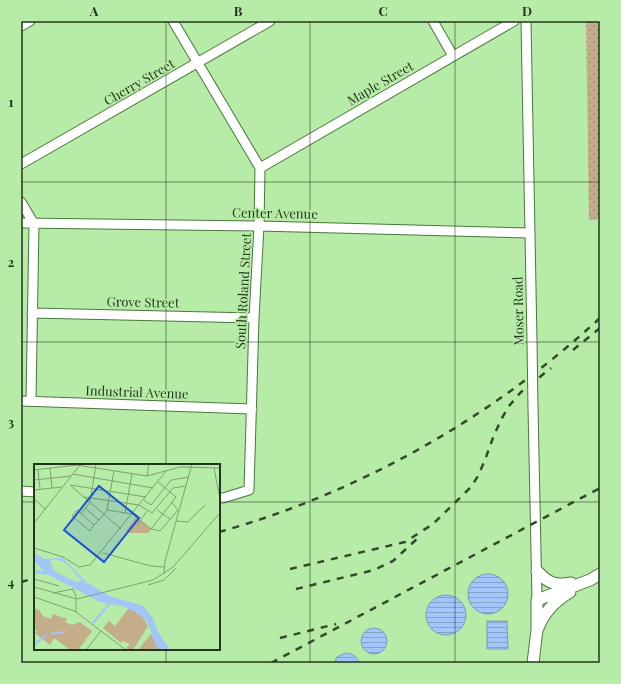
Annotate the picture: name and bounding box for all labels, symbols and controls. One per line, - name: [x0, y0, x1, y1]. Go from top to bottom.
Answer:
- text: A: [89, 2, 99, 19]
- text: B: [234, 2, 243, 19]
- text: C: [378, 2, 388, 19]
- text: D: [522, 2, 532, 19]
- street label: Cherry Street: [100, 54, 178, 109]
- street label: Maple Street: [344, 57, 416, 108]
- text: 1: [9, 93, 14, 110]
- street label: Center Avenue: [232, 203, 318, 222]
- street label: South Roland Street: [231, 232, 254, 349]
- text: 2: [8, 253, 15, 270]
- street label: Moser Road: [508, 276, 527, 346]
- street label: Grove Street: [107, 292, 180, 311]
- street label: Industrial Avenue: [85, 381, 189, 402]
- text: 3: [8, 413, 14, 430]
- inset map: [34, 464, 220, 650]
- text: 4: [8, 573, 15, 590]

